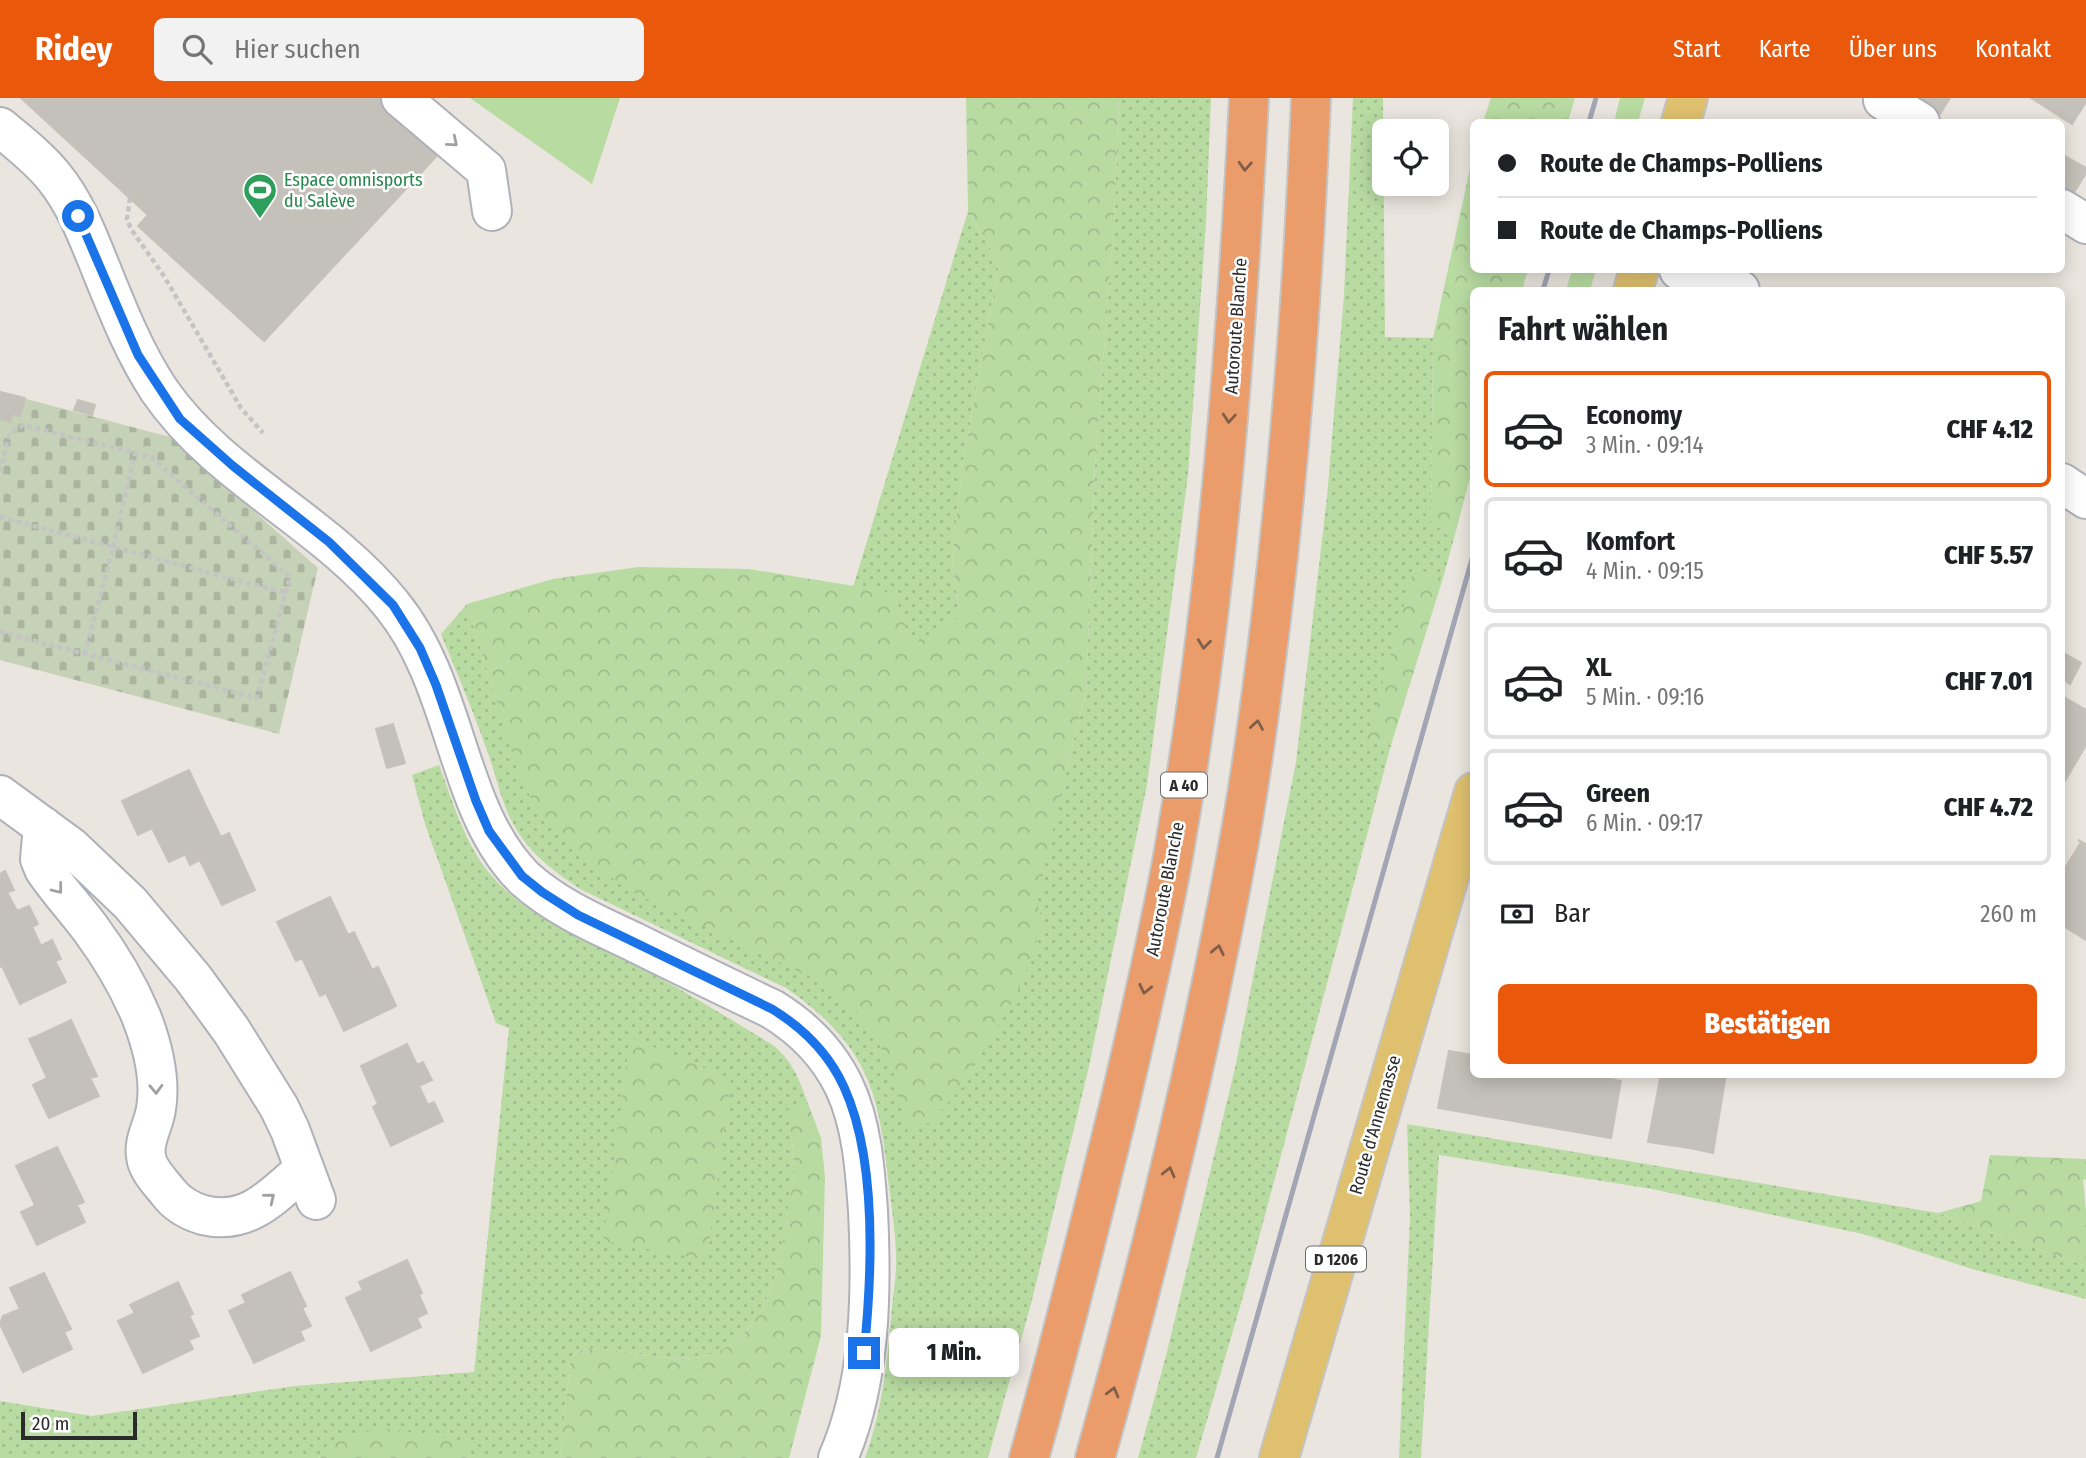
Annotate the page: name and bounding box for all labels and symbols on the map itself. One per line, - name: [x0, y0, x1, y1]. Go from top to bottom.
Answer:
- one-way arrow: [444, 134, 457, 146]
- one-way arrow: [1238, 161, 1253, 172]
- place label: Espace omnisports du Salève: [284, 169, 423, 212]
- sports icon: Espace omnisports du Salève: [241, 171, 279, 220]
- route start: [62, 200, 94, 232]
- street label: Autoroute Blanche: [1220, 257, 1252, 395]
- one-way arrow: [1222, 412, 1237, 423]
- one-way arrow: [1197, 638, 1212, 650]
- one-way arrow: [1249, 720, 1264, 731]
- road number: A 40: [1161, 772, 1207, 798]
- street label: Autoroute Blanche: [1141, 820, 1189, 958]
- one-way arrow: [49, 881, 62, 893]
- one-way arrow: [1209, 944, 1224, 956]
- one-way arrow: [1139, 983, 1154, 995]
- street label: Route d'Annemasse: [1345, 1053, 1405, 1197]
- one-way arrow: [149, 1083, 164, 1094]
- one-way arrow: [1161, 1166, 1175, 1178]
- one-way arrow: [263, 1193, 275, 1206]
- road number: D 1206: [1306, 1246, 1366, 1272]
- callout: 1 Min.: [888, 1328, 1018, 1378]
- route end: [848, 1337, 880, 1369]
- one-way arrow: [1105, 1386, 1119, 1398]
- scale bar: [21, 1409, 136, 1441]

